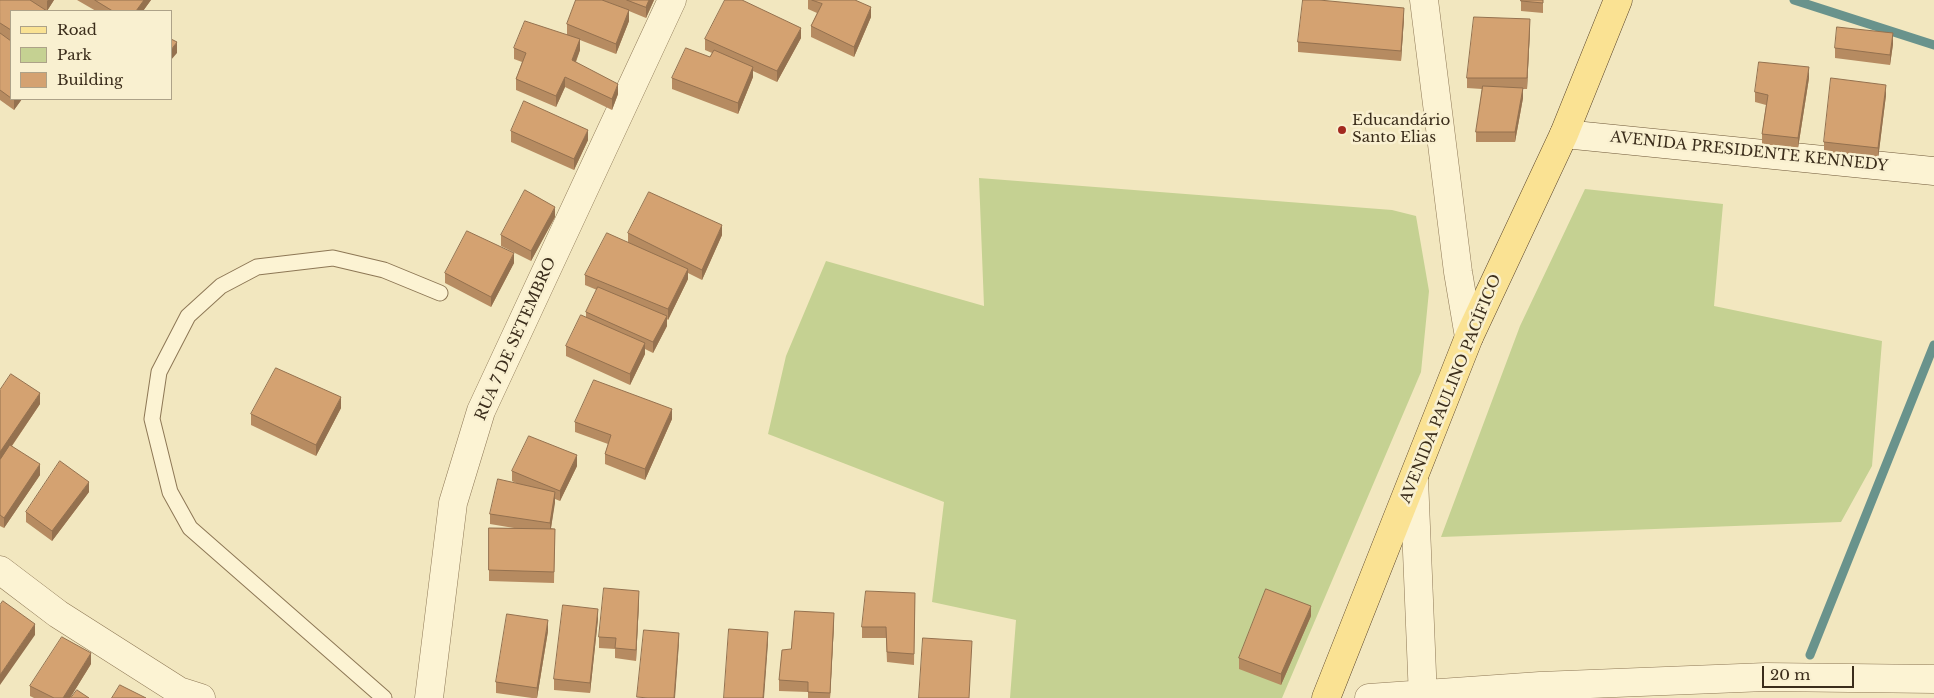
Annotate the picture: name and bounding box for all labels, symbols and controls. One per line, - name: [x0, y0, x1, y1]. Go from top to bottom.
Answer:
- legend: [10, 10, 172, 100]
- text: Road: [57, 20, 97, 39]
- text: Park: [57, 45, 92, 64]
- text: Building: [57, 70, 123, 89]
- place label: Educandário Santo Elias: [1352, 112, 1450, 147]
- marker: Educandário Santo Elias: [1336, 124, 1348, 136]
- street label: AVENIDA PRESIDENTE KENNEDY: [1609, 128, 1889, 176]
- street label: RUA 7 DE SETEMBRO: [472, 255, 560, 423]
- street label: AVENIDA PAULINO PACÍFICO: [1397, 272, 1505, 506]
- scale bar: [1764, 656, 1856, 688]
- text: 20 m: [1770, 665, 1810, 684]

